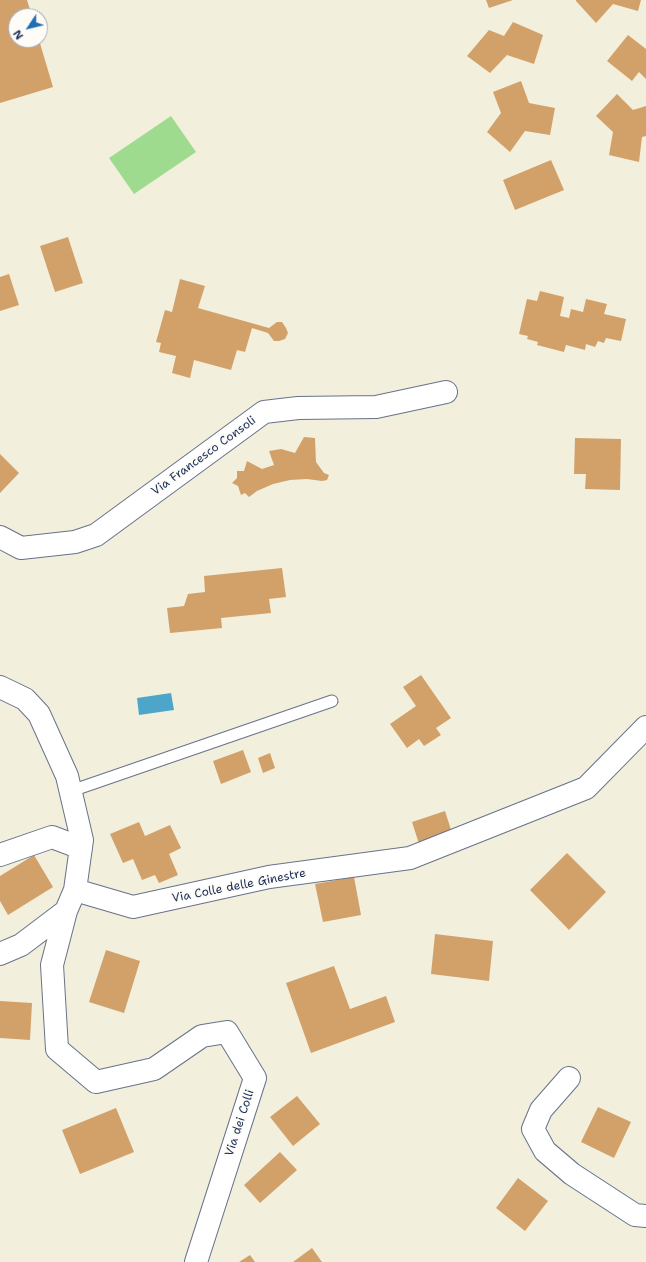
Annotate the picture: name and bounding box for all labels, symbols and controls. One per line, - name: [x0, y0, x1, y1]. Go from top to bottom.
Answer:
- north arrow: [8, 8, 48, 48]
- text: N: [10, 27, 27, 42]
- street label: Via Francesco Consoli: [149, 413, 259, 499]
- street label: Via Colle delle Ginestre: [171, 866, 307, 906]
- street label: Via dei Colli: [222, 1088, 258, 1158]

